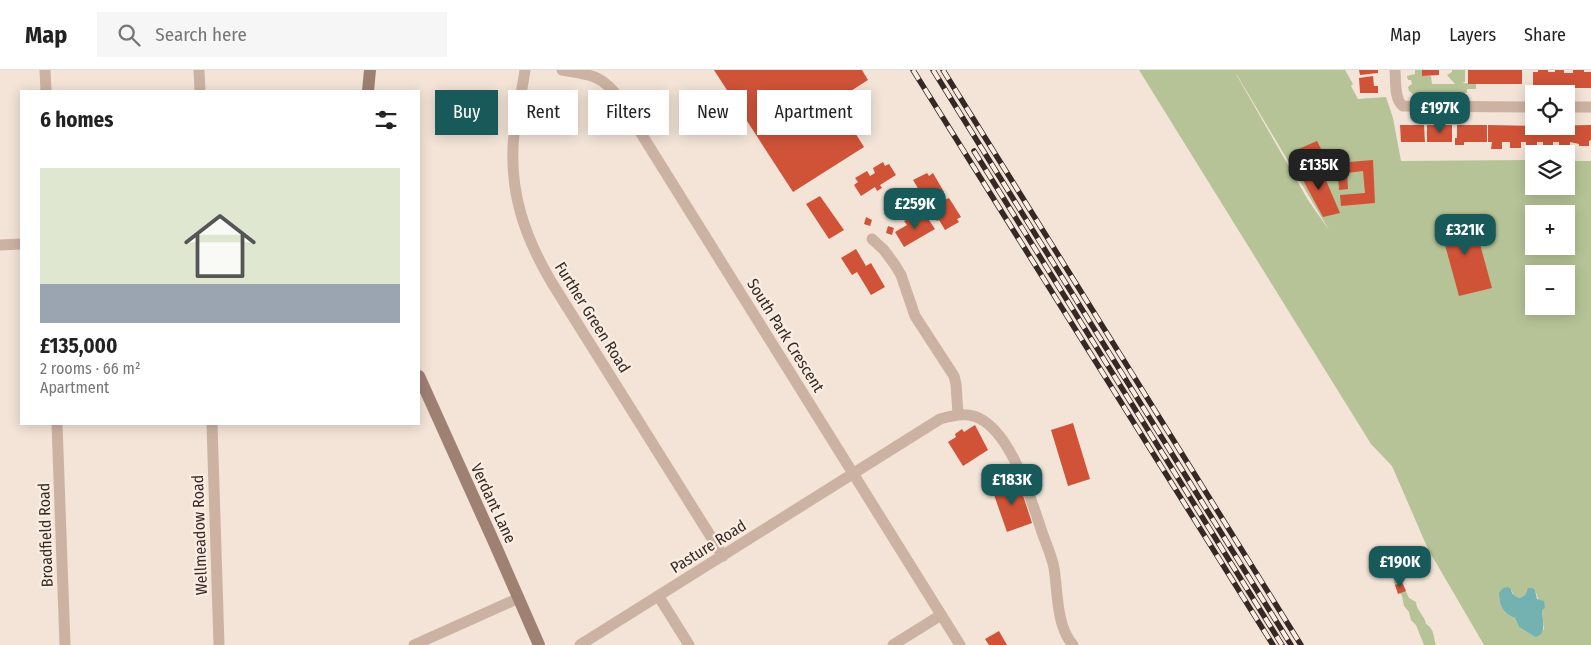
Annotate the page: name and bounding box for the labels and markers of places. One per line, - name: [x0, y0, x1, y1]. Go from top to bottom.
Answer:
- pin: £197K: [1405, 92, 1475, 134]
- pin: £135K: [1284, 148, 1354, 191]
- pin: £259K: [880, 188, 950, 230]
- pin: £321K: [1430, 214, 1500, 256]
- pin: £183K: [977, 464, 1047, 506]
- pin: £190K: [1365, 546, 1435, 588]

